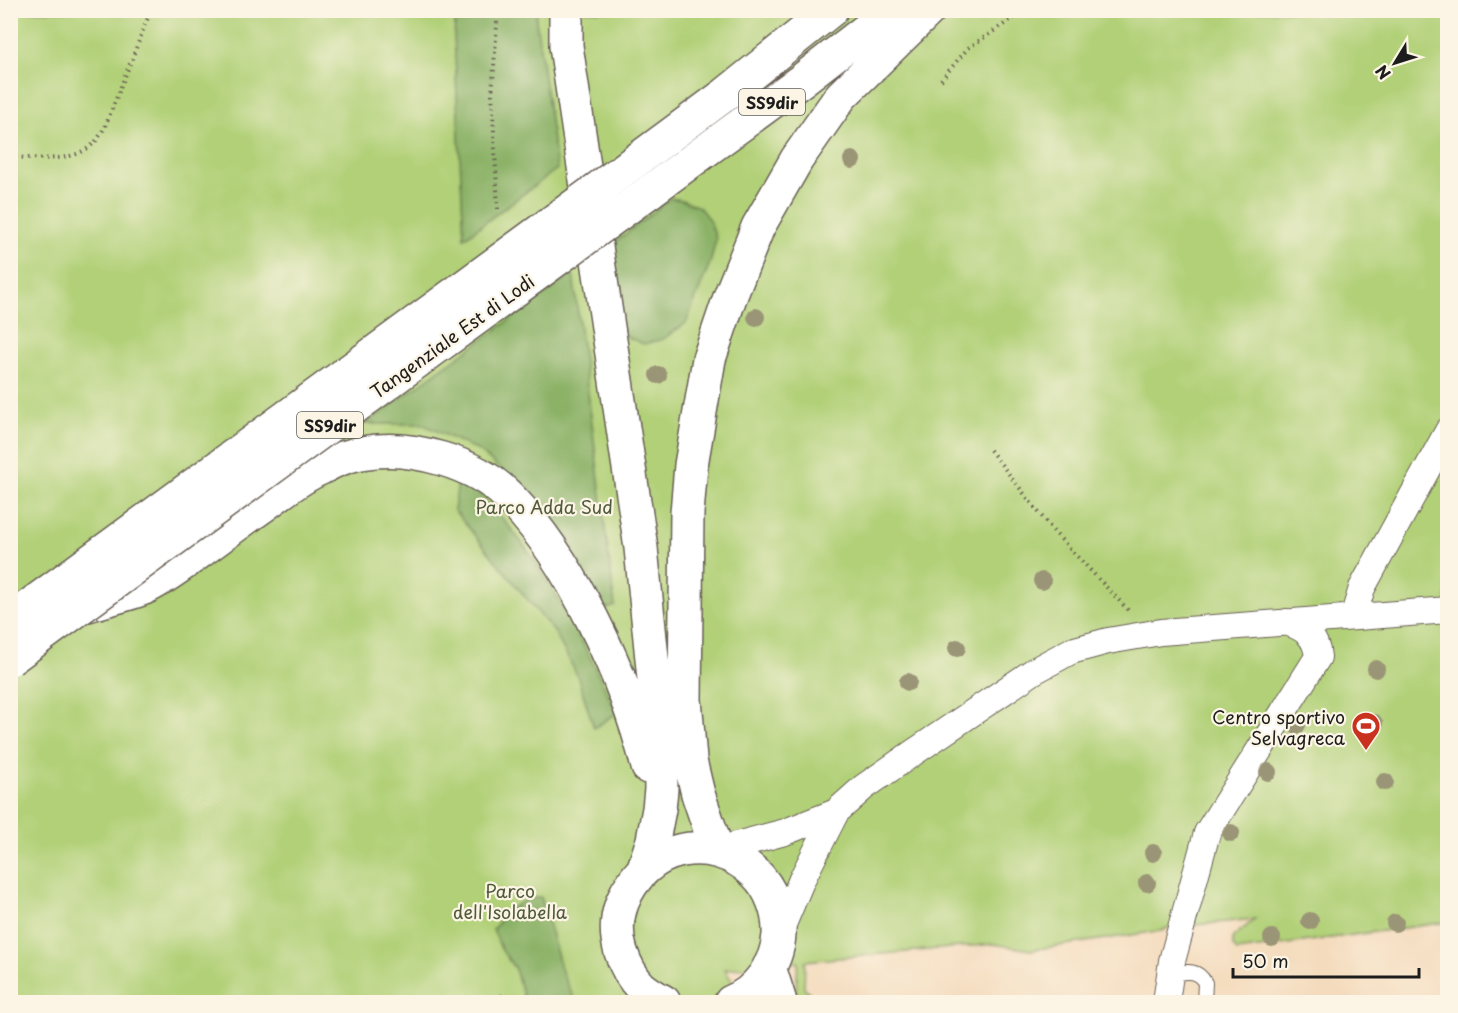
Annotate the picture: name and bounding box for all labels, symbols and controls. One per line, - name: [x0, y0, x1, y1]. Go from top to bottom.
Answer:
- north arrow: [1365, 33, 1425, 93]
- text: N: [1369, 60, 1396, 85]
- road number: SS9dir: [739, 89, 805, 115]
- street label: Tangenziale Est di Lodi: [364, 267, 540, 405]
- road number: SS9dir: [297, 412, 363, 438]
- park label: Parco Adda Sud: [475, 493, 613, 520]
- place label: Centro sportivo Selvagreca: [1212, 703, 1346, 751]
- sports icon: Centro sportivo Selvagreca: [1350, 710, 1382, 752]
- park label: Parco dell'Isolabella: [453, 877, 568, 925]
- scale bar: [1233, 941, 1419, 979]
- text: 50 m: [1242, 947, 1289, 974]

